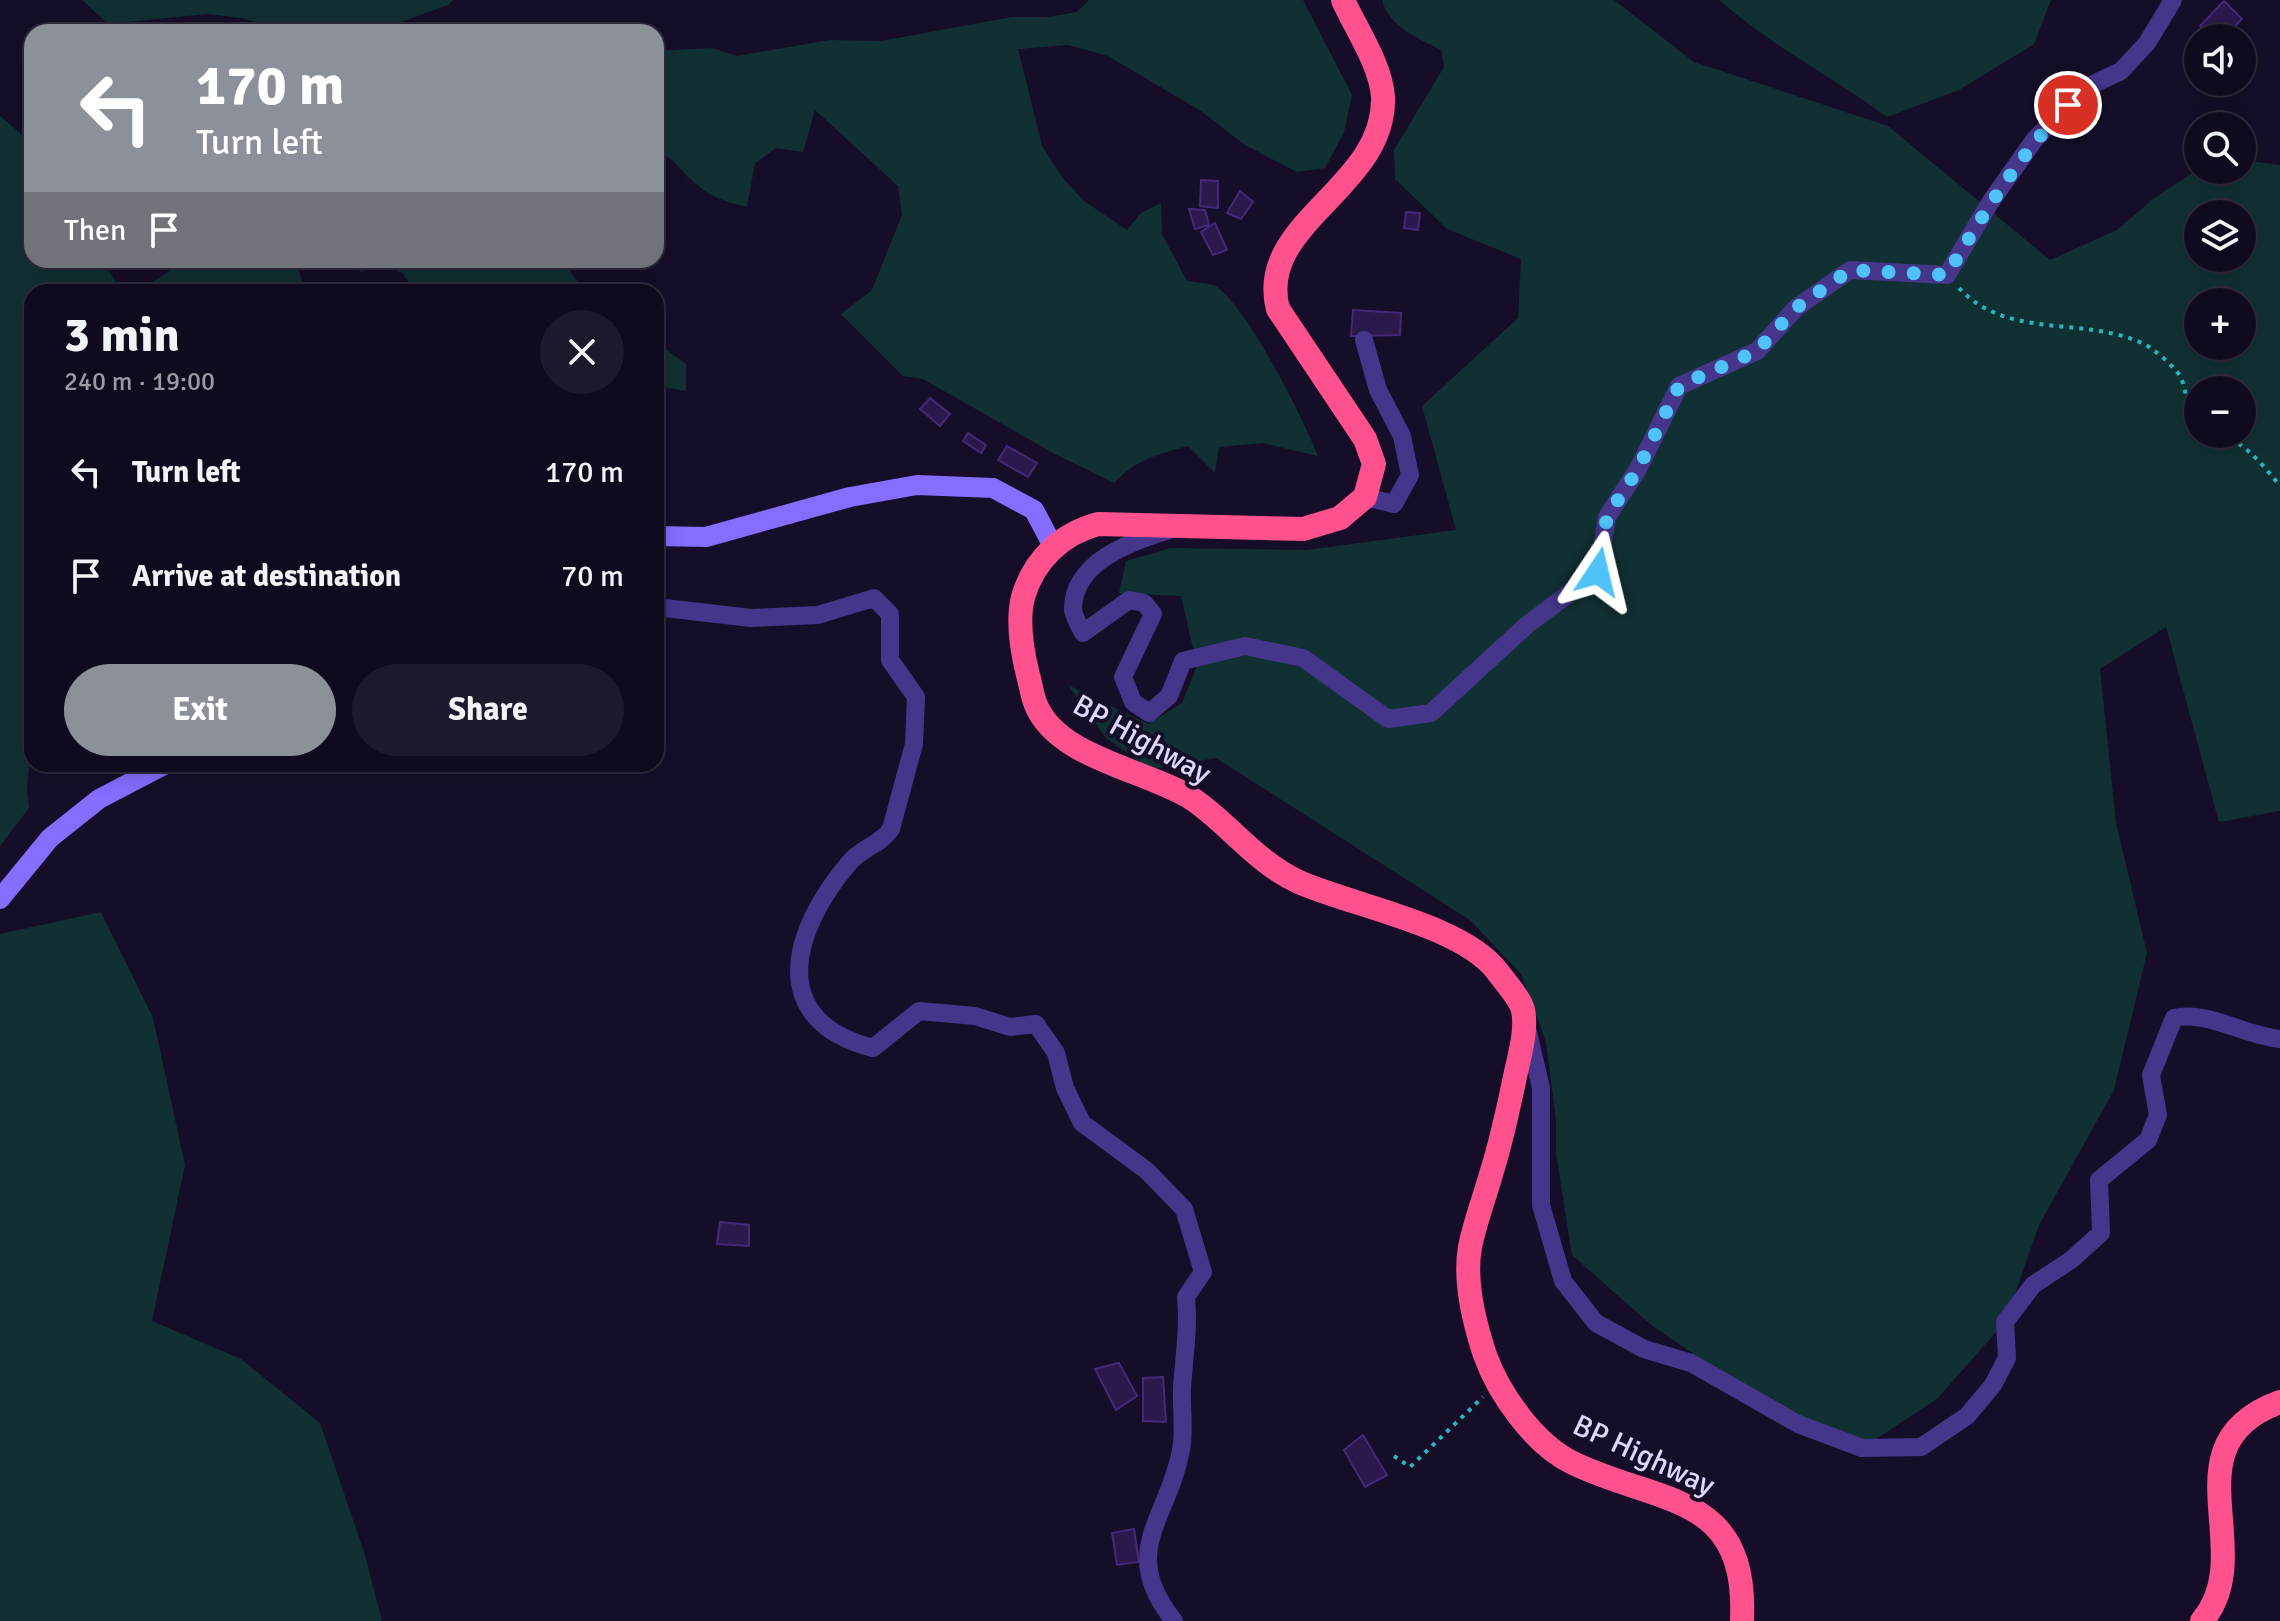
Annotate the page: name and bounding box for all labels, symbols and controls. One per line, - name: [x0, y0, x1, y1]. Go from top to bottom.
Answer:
- map controls: [2184, 24, 2256, 448]
- button: sound: [2184, 24, 2256, 96]
- text: 170 m: [196, 51, 344, 120]
- icon: left: [64, 56, 168, 160]
- pin: [2034, 71, 2102, 139]
- icon: arrive: [2046, 83, 2090, 127]
- button: search: [2184, 112, 2256, 184]
- text: Turn left: [196, 120, 323, 165]
- button: layers: [2184, 200, 2256, 272]
- icon: arrive: [142, 208, 186, 252]
- text: Then: [64, 212, 126, 249]
- button: +: [2184, 288, 2256, 360]
- text: 3 min: [64, 306, 180, 365]
- button: close: [540, 310, 624, 394]
- text: 240 m · 19:00: [64, 366, 215, 398]
- button: −: [2184, 376, 2256, 448]
- icon: left: [64, 450, 108, 494]
- text: Turn left: [132, 454, 241, 491]
- text: 170 m: [545, 454, 624, 491]
- position arrow: [1556, 530, 1640, 614]
- icon: arrive: [64, 554, 108, 598]
- text: Arrive at destination: [132, 558, 401, 595]
- text: 70 m: [561, 558, 624, 595]
- button: Exit: [64, 664, 336, 756]
- button: Share: [352, 664, 624, 756]
- street label: BP Highway: [1066, 686, 1217, 792]
- street label: BP Highway: [1567, 1407, 1721, 1504]

